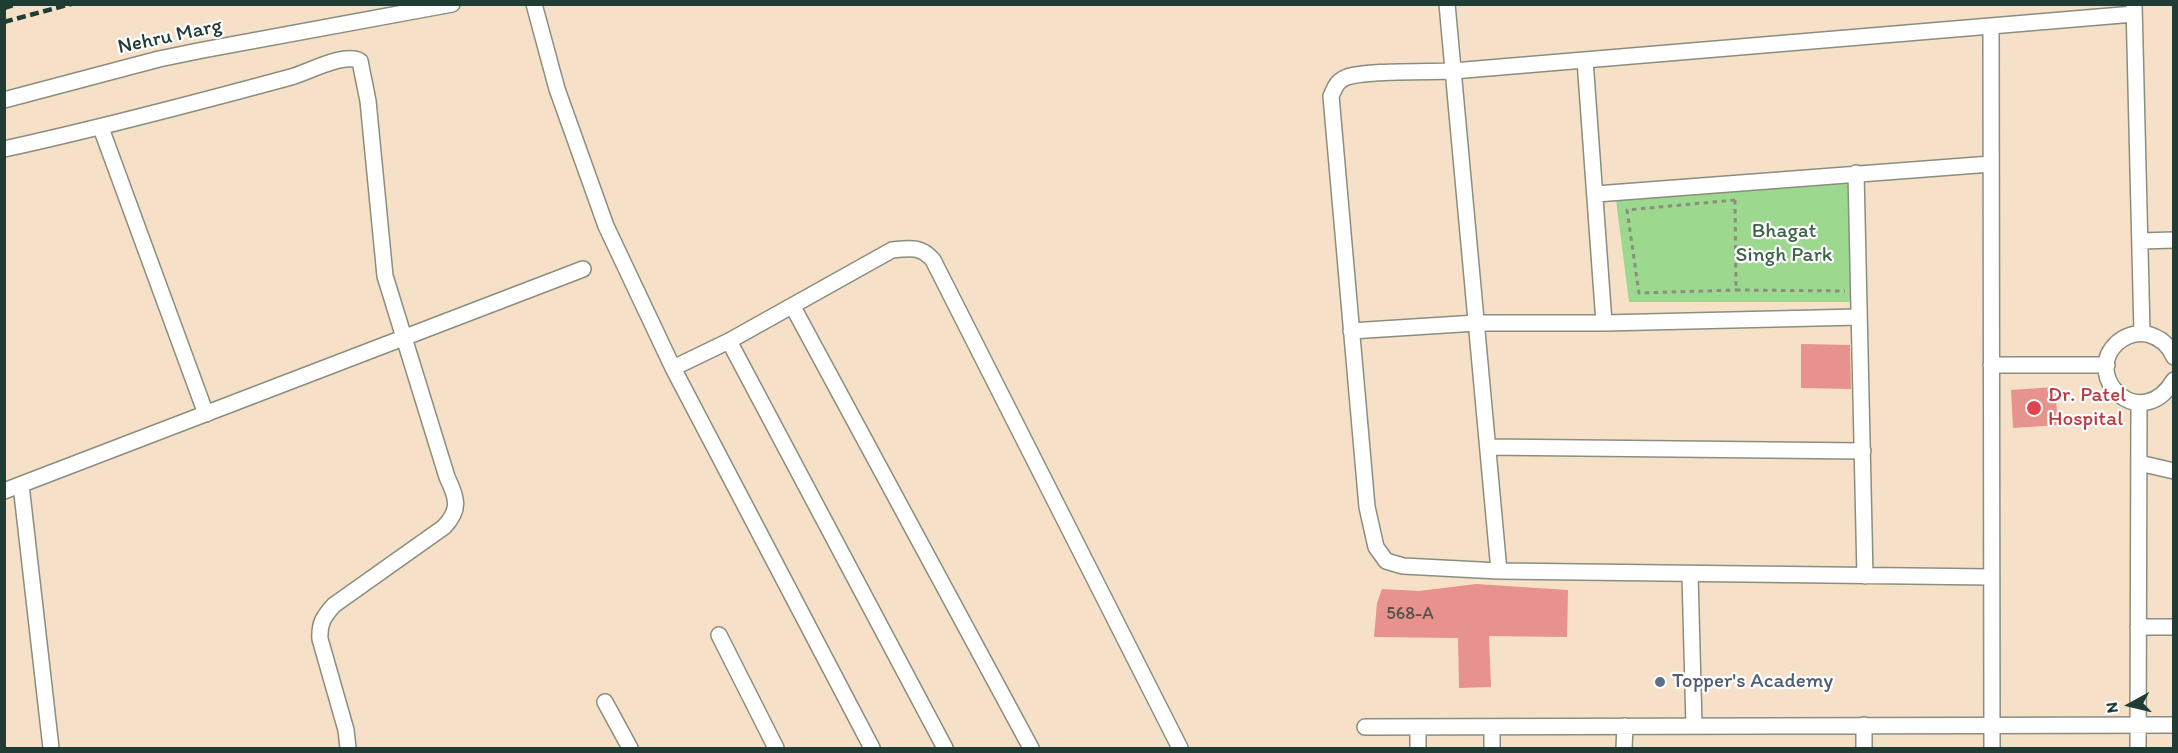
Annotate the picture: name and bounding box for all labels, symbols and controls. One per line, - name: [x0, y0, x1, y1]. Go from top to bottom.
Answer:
- street label: Nehru Marg: [116, 14, 224, 60]
- park label: Bhagat Singh Park: [1736, 219, 1832, 269]
- place label: Dr. Patel Hospital: [2048, 383, 2126, 433]
- marker: Dr. Patel Hospital: [2025, 399, 2043, 417]
- house number: 568-A: [1386, 603, 1434, 625]
- place label: Topper's Academy: [1672, 669, 1833, 695]
- marker: Topper's Academy: [1653, 675, 1667, 689]
- north arrow: [2100, 675, 2160, 735]
- text: N: [2102, 701, 2122, 714]

